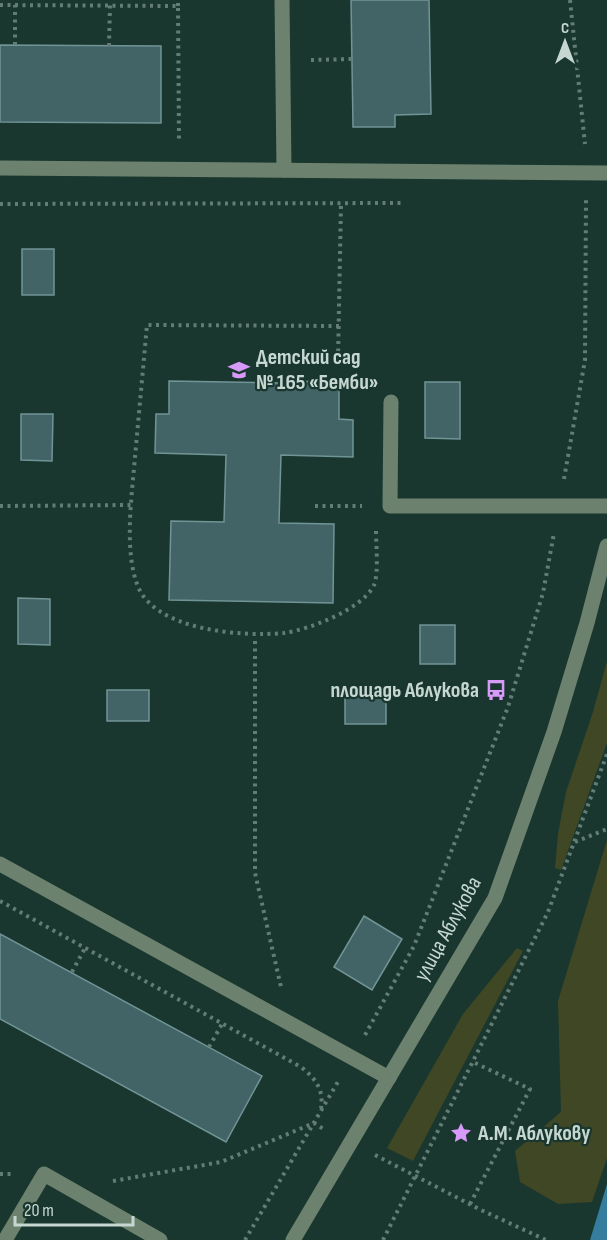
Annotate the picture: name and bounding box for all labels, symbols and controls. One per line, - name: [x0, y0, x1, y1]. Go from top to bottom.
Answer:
- north arrow: [535, 12, 595, 72]
- text: С: [561, 19, 569, 38]
- place label: Детский сад № 165 «Бемби»: [256, 344, 378, 396]
- school or university icon: Детский сад № 165 «Бемби»: [227, 358, 251, 382]
- place label: площадь Аблукова: [331, 677, 479, 704]
- bus stop icon: площадь Аблукова: [484, 678, 508, 702]
- street label: улица Аблукова: [408, 872, 488, 986]
- place label: А.М. Аблукову: [477, 1120, 590, 1147]
- place icon: А.М. Аблукову: [449, 1121, 473, 1145]
- scale bar: [15, 1189, 134, 1227]
- text: 20 m: [24, 1200, 54, 1221]

